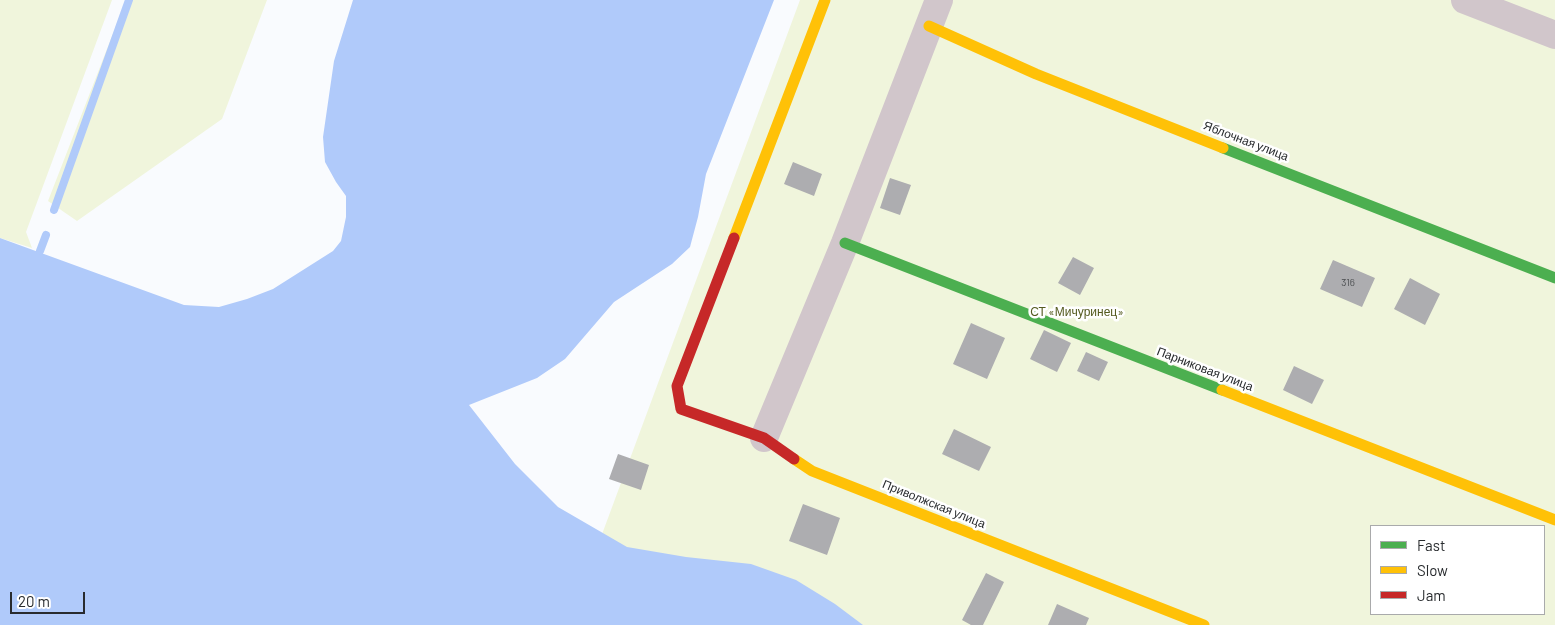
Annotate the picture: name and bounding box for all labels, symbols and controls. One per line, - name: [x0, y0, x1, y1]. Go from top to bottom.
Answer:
- street label: Яблочная улица: [1201, 118, 1291, 164]
- house number: 316: [1341, 277, 1355, 289]
- park label: СТ «Мичуринец»: [1030, 305, 1124, 319]
- street label: Парниковая улица: [1155, 344, 1255, 394]
- street label: Приволжская улица: [880, 477, 988, 531]
- legend: [1370, 525, 1545, 615]
- text: Fast: [1417, 536, 1445, 554]
- text: Slow: [1417, 561, 1448, 579]
- scale bar: [12, 582, 88, 614]
- text: Jam: [1417, 586, 1446, 604]
- text: 20 m: [18, 592, 50, 610]

